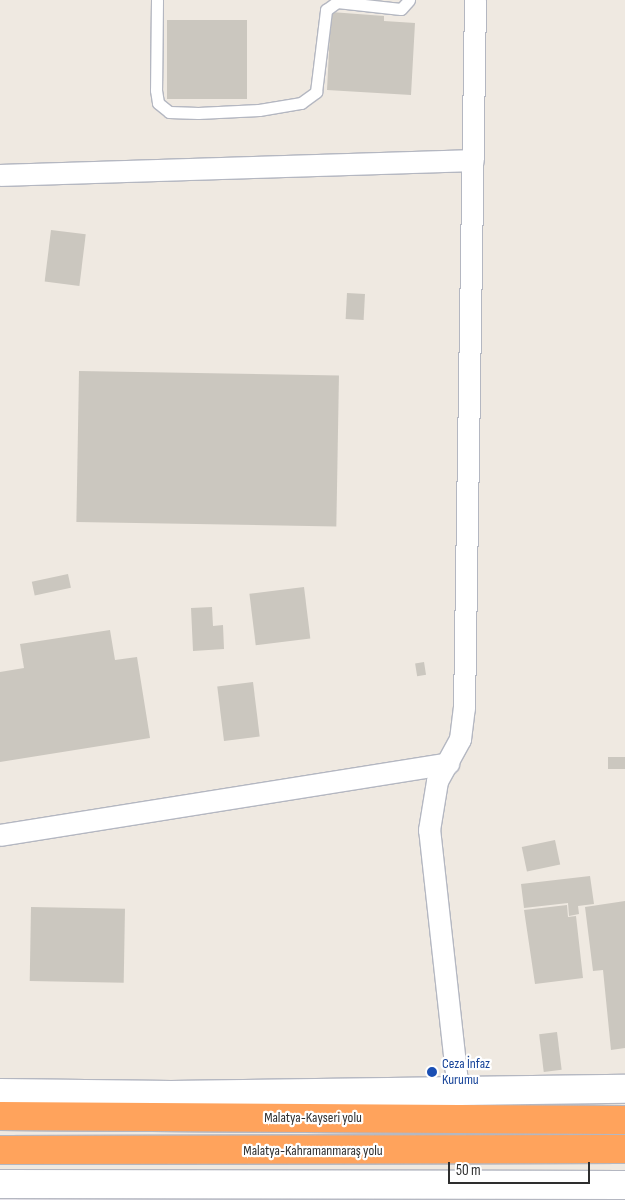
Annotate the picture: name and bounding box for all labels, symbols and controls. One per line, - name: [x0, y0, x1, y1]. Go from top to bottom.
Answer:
- place label: Ceza İnfaz Kurumu: [442, 1056, 490, 1088]
- marker: Ceza İnfaz Kurumu: [426, 1066, 438, 1078]
- street label: Malatya-Kayseri yolu: [264, 1110, 362, 1126]
- street label: Malatya-Kahramanmaraş yolu: [243, 1143, 383, 1159]
- scale bar: [450, 1152, 592, 1184]
- text: 50 m: [456, 1161, 481, 1180]

